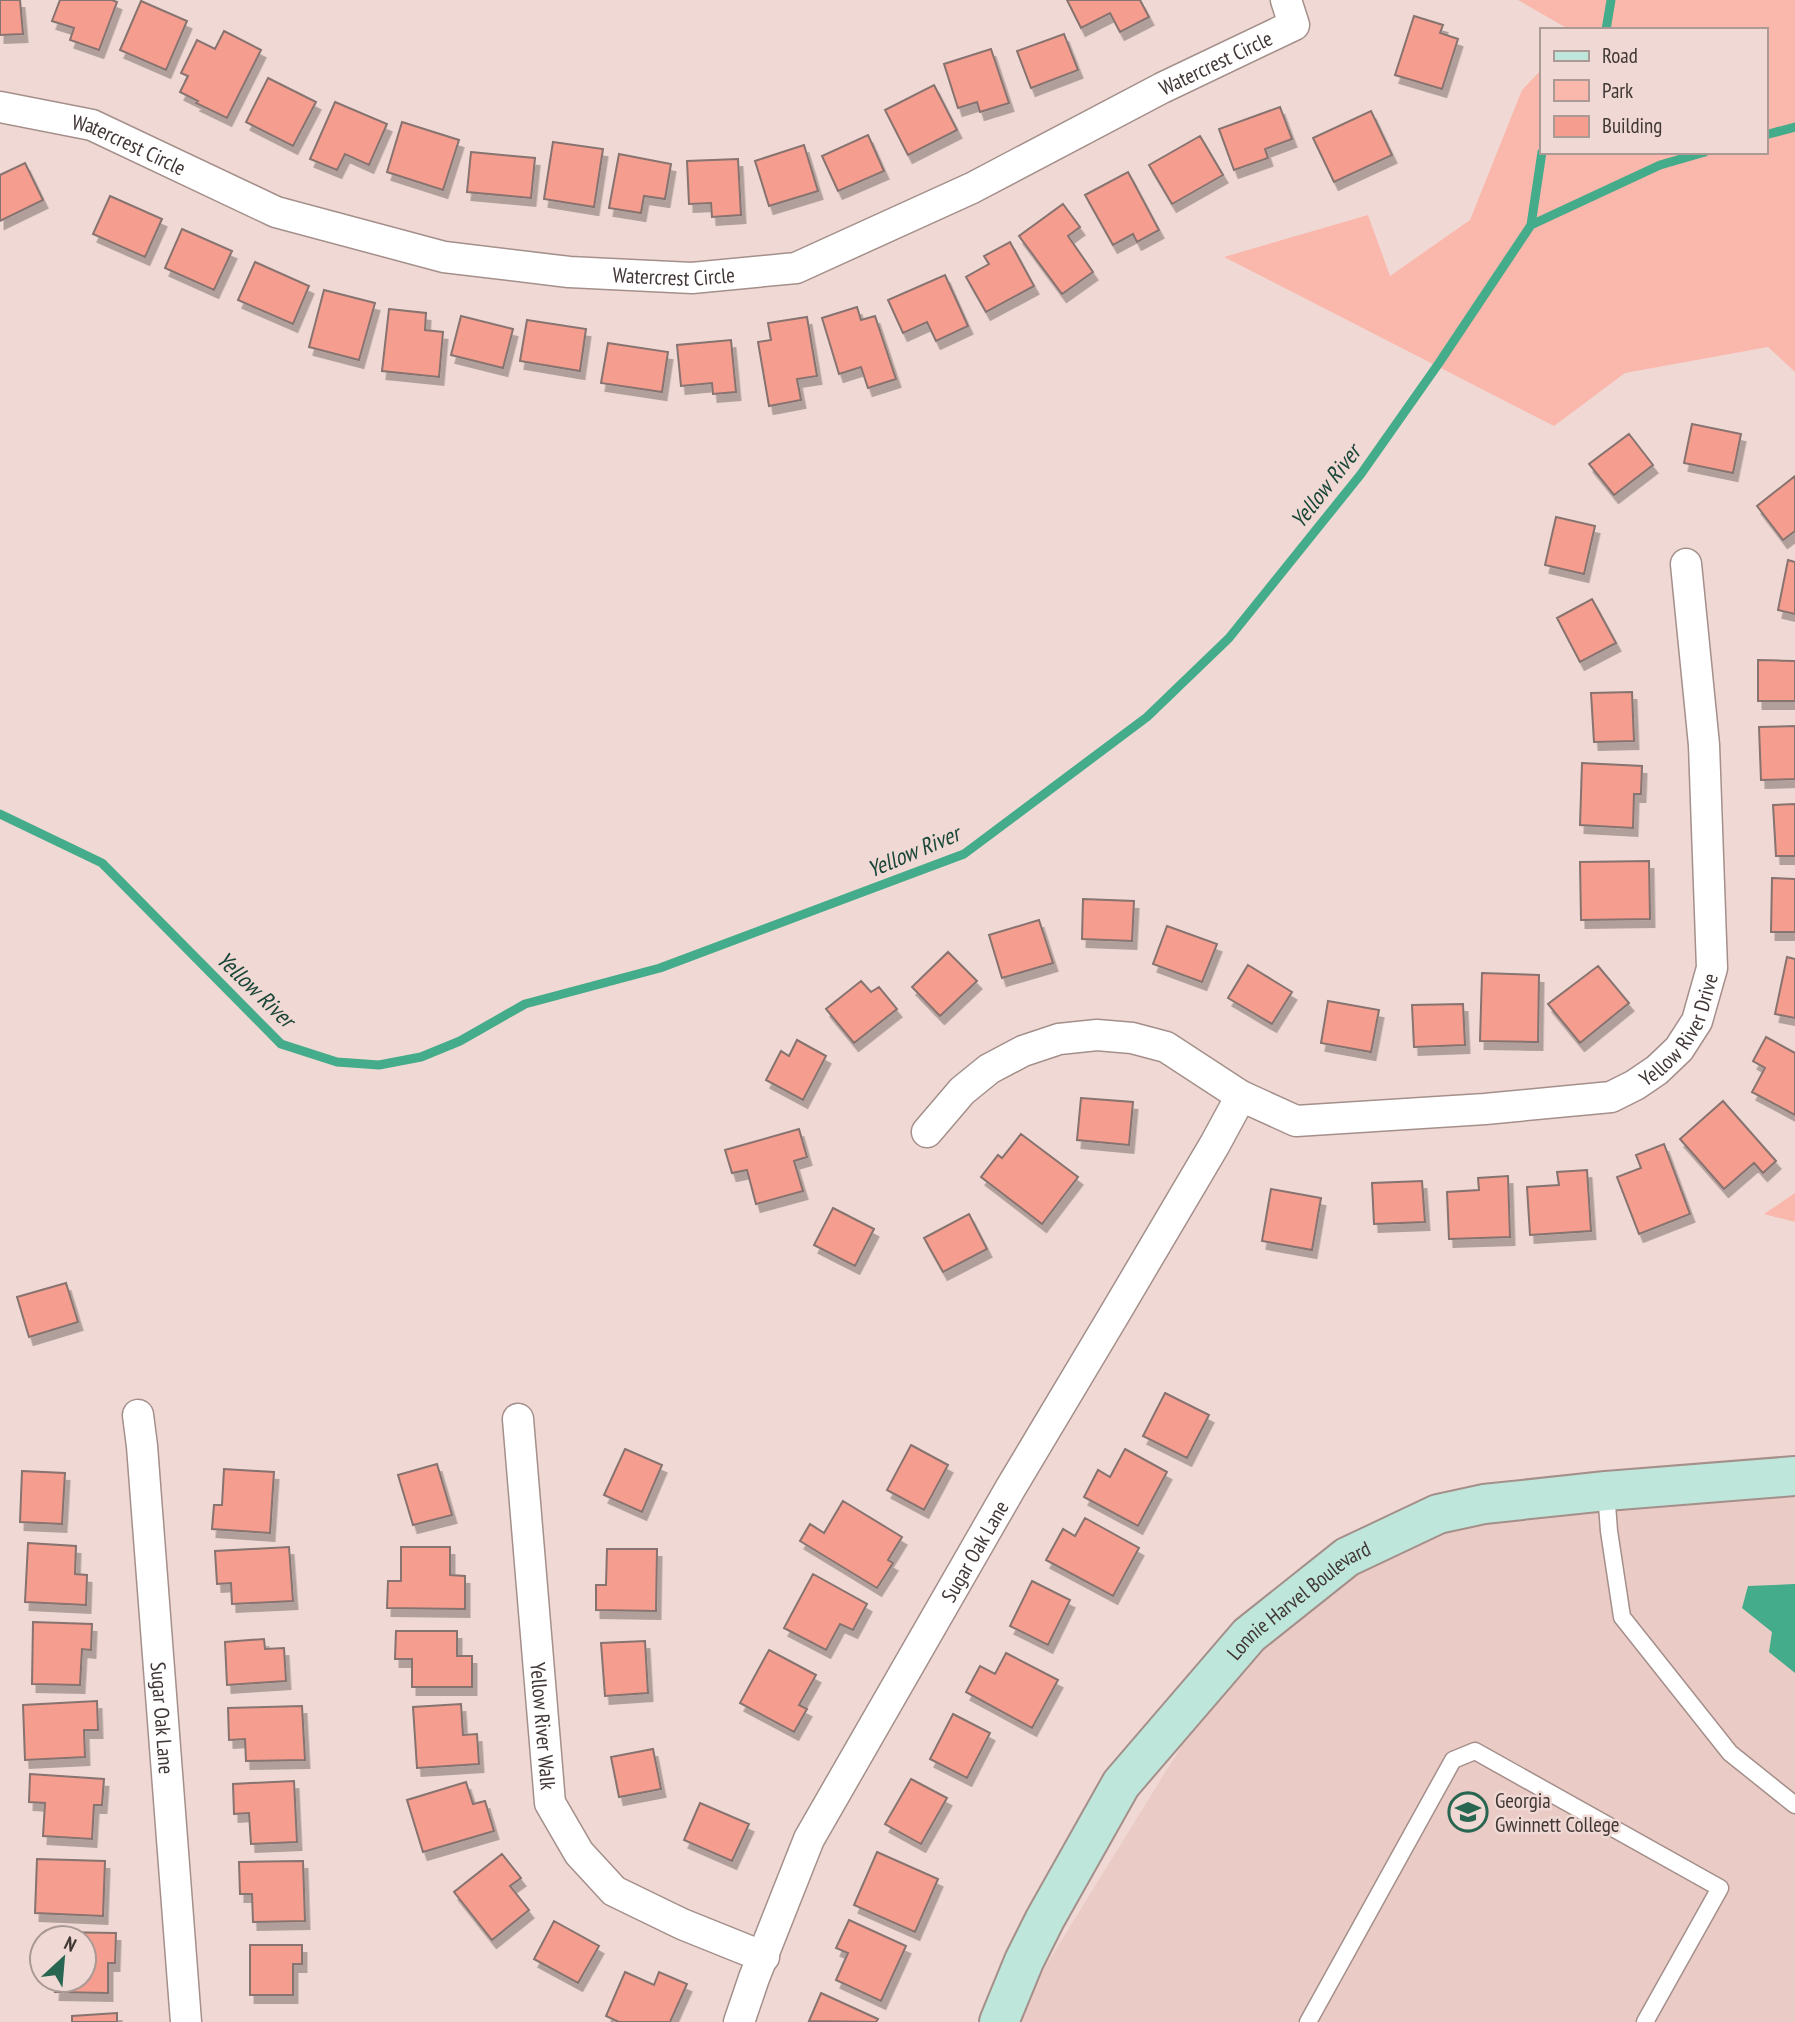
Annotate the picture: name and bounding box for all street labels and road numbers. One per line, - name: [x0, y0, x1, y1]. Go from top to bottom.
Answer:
- street label: Watercrest Circle: [1155, 24, 1276, 101]
- street label: Watercrest Circle: [70, 108, 190, 181]
- street label: Watercrest Circle: [612, 260, 736, 292]
- street label: Yellow River Drive: [1634, 970, 1723, 1092]
- street label: Sugar Oak Lane: [935, 1496, 1014, 1607]
- street label: Lonnie Harvel Boulevard: [1221, 1534, 1375, 1665]
- street label: Sugar Oak Lane: [145, 1661, 181, 1775]
- street label: Yellow River Walk: [525, 1661, 562, 1791]

